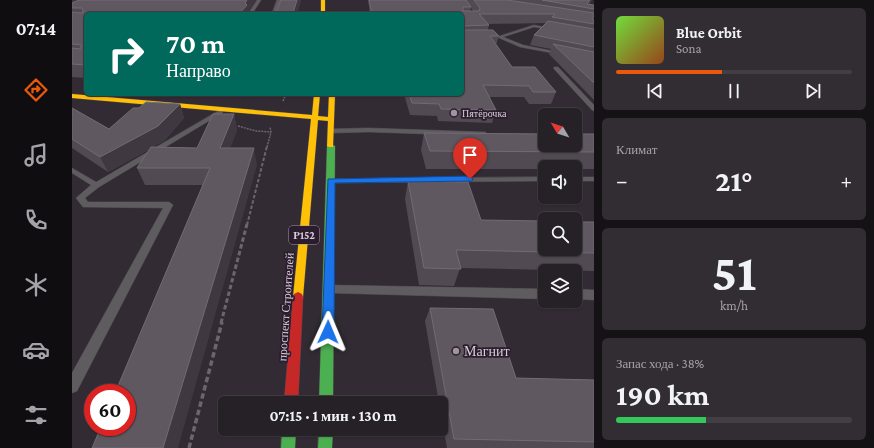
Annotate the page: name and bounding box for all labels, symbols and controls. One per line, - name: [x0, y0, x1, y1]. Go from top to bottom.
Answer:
- text: 07:14: [16, 19, 56, 39]
- text: Blue Orbit: [676, 25, 742, 41]
- icon: right: [100, 28, 152, 80]
- text: 70 m: [166, 28, 225, 59]
- text: Sona: [676, 41, 702, 56]
- text: Направо: [166, 61, 231, 81]
- icon: directions: [22, 76, 50, 104]
- icon: previous: [644, 80, 666, 102]
- icon: pause: [723, 80, 745, 102]
- icon: next: [802, 80, 824, 102]
- marker: Пятёрочка: [449, 108, 459, 118]
- place label: Пятёрочка: [462, 108, 507, 119]
- north arrow: [538, 108, 582, 152]
- map controls: [538, 108, 582, 308]
- pin: [453, 138, 487, 179]
- icon: music: [22, 141, 50, 169]
- text: Климат: [616, 142, 657, 157]
- icon: arrive: [459, 144, 481, 166]
- button: sound: [538, 160, 582, 204]
- text: 21°: [715, 164, 753, 197]
- text: −: [616, 168, 628, 193]
- text: +: [840, 168, 852, 193]
- icon: phone: [22, 206, 50, 234]
- button: search: [538, 212, 582, 256]
- road number: Р152: [289, 226, 319, 244]
- text: 51: [712, 243, 756, 301]
- street label: проспект Строителей: [275, 252, 297, 362]
- button: layers: [538, 264, 582, 308]
- icon: climate: [22, 271, 50, 299]
- text: km/h: [720, 298, 748, 313]
- position arrow: [307, 311, 349, 353]
- icon: car: [22, 336, 50, 364]
- place label: Магнит: [464, 343, 510, 359]
- marker: Магнит: [451, 346, 461, 356]
- text: Запас хода · 38%: [616, 356, 704, 371]
- text: 190 km: [616, 378, 709, 411]
- speed limit sign: 60: [84, 384, 136, 436]
- icon: filters: [22, 401, 50, 429]
- text: 07:15 · 1 мин · 130 m: [270, 408, 396, 424]

